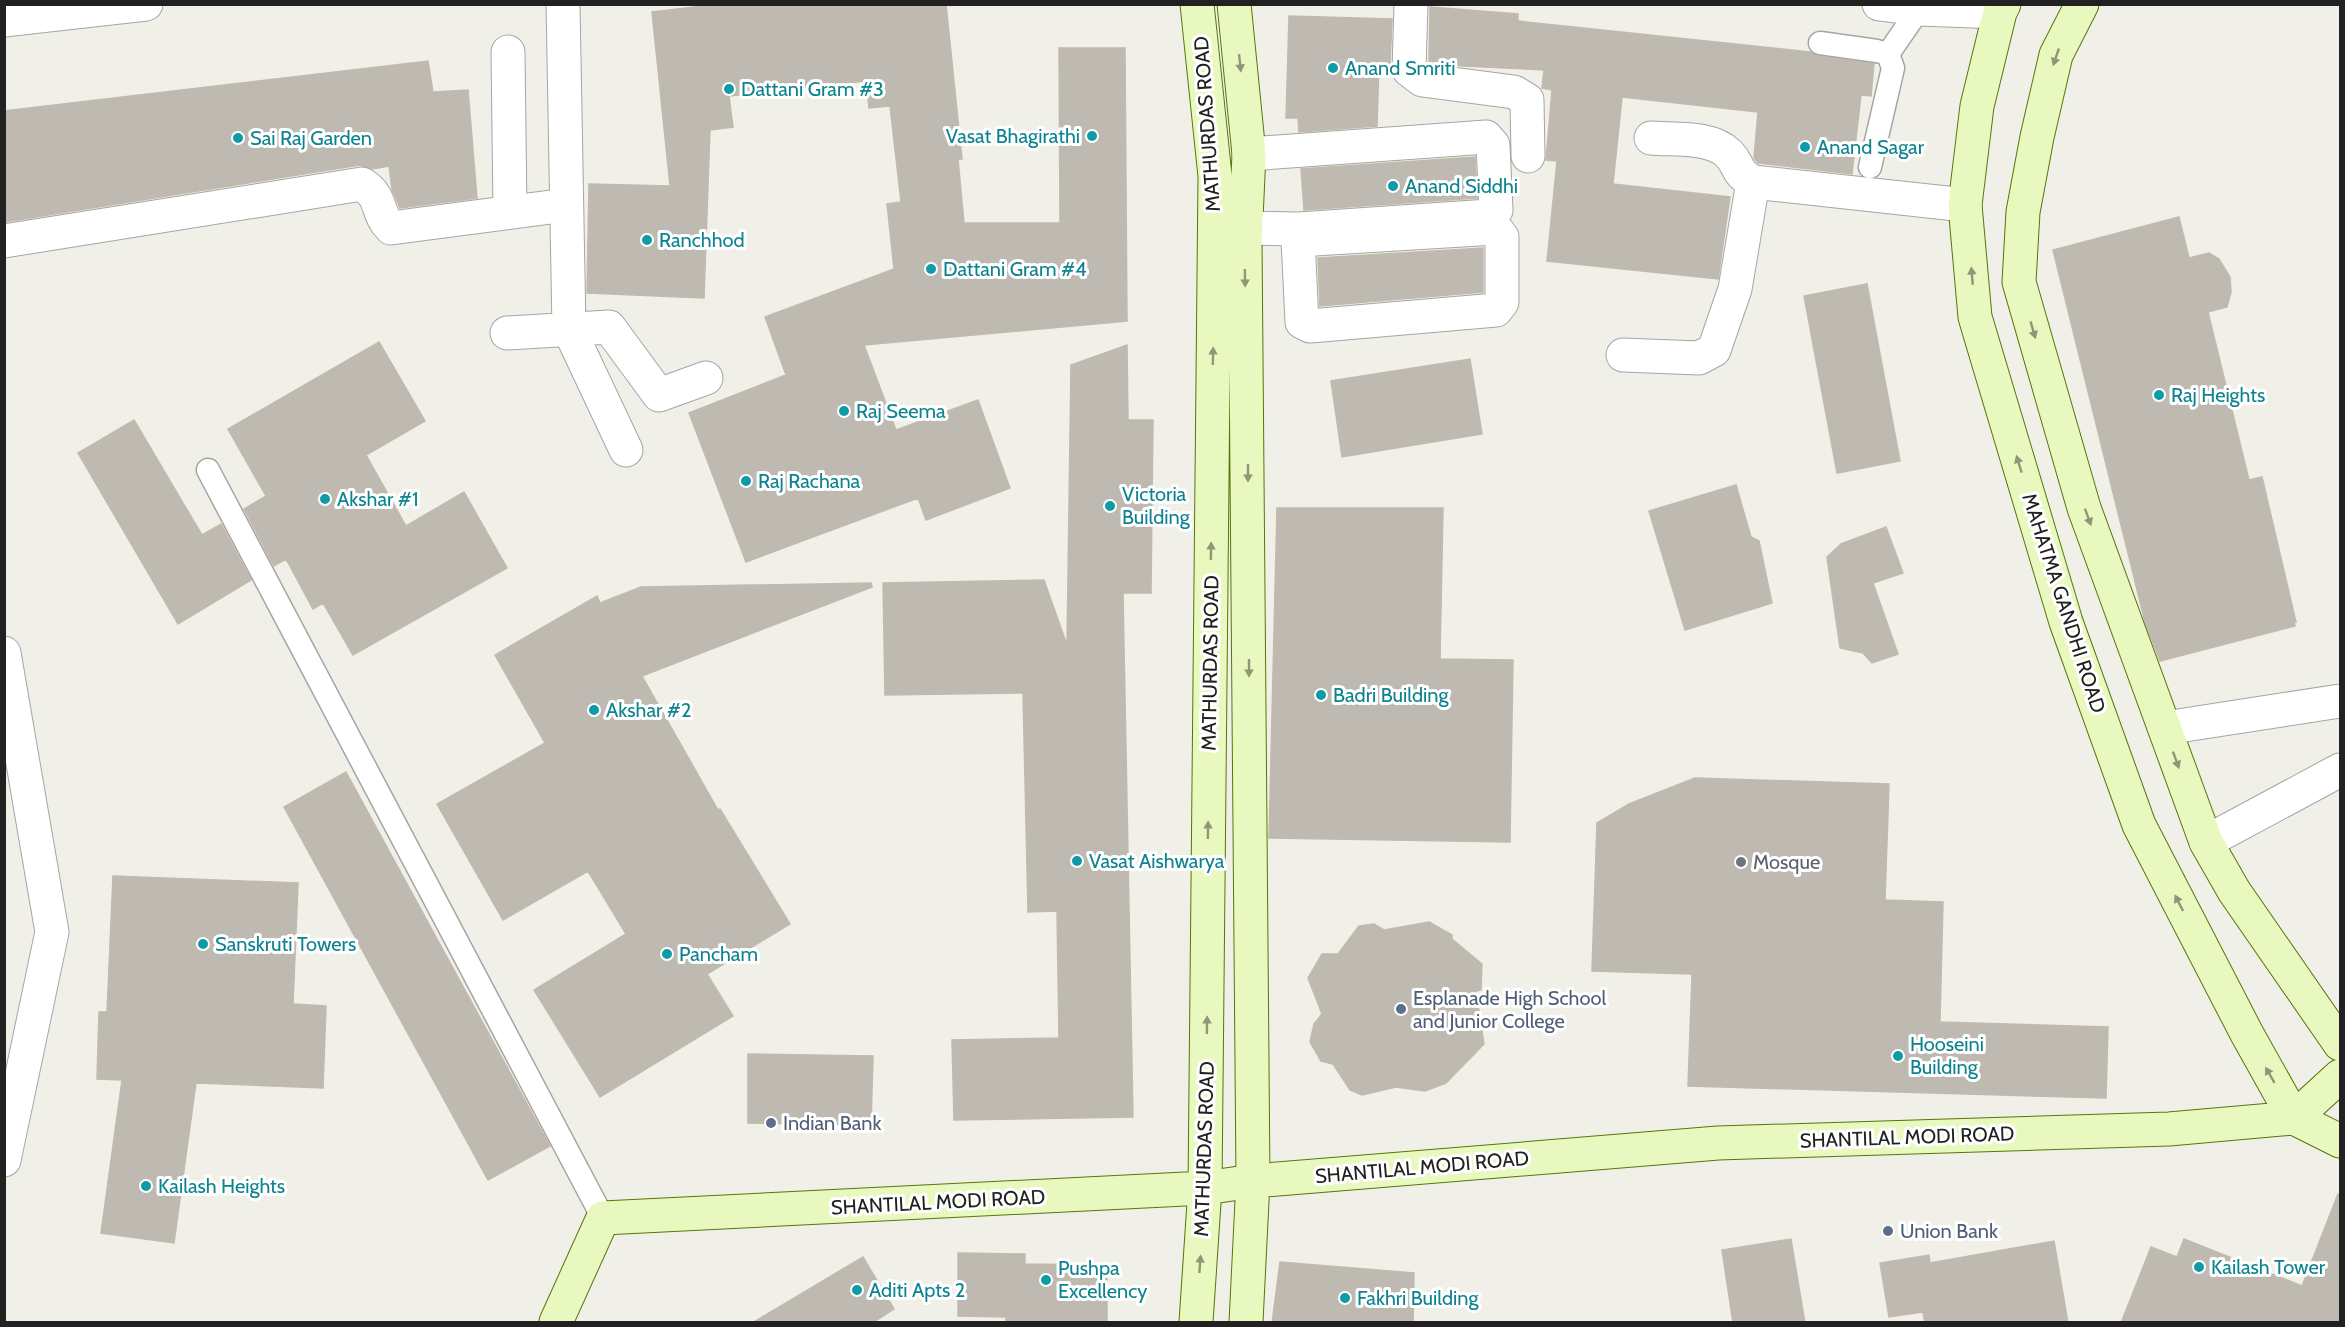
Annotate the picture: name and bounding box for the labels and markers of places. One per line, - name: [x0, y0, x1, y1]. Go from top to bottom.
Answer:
- place label: Anand Smriti: [1345, 56, 1456, 80]
- marker: Anand Smriti: [1326, 61, 1340, 75]
- place label: Dattani Gram #3: [741, 77, 884, 101]
- marker: Dattani Gram #3: [722, 82, 736, 96]
- place label: Vasat Bhagirathi: [946, 124, 1080, 148]
- place label: Sai Raj Garden: [250, 126, 372, 150]
- marker: Vasat Bhagirathi: [1085, 129, 1099, 143]
- marker: Sai Raj Garden: [231, 131, 245, 145]
- place label: Anand Sagar: [1817, 135, 1925, 159]
- marker: Anand Sagar: [1798, 140, 1812, 154]
- place label: Anand Siddhi: [1405, 174, 1518, 198]
- marker: Anand Siddhi: [1386, 179, 1400, 193]
- place label: Ranchhod: [659, 228, 745, 252]
- marker: Ranchhod: [640, 233, 654, 247]
- place label: Dattani Gram #4: [943, 257, 1087, 281]
- marker: Dattani Gram #4: [924, 262, 938, 276]
- place label: Raj Heights: [2171, 383, 2265, 407]
- marker: Raj Heights: [2152, 388, 2166, 402]
- place label: Raj Seema: [856, 399, 946, 423]
- marker: Raj Seema: [837, 404, 851, 418]
- place label: Raj Rachana: [758, 469, 861, 493]
- marker: Raj Rachana: [739, 474, 753, 488]
- place label: Victoria Building: [1122, 482, 1191, 529]
- place label: Akshar #1: [337, 487, 418, 511]
- marker: Akshar #1: [318, 492, 332, 506]
- marker: Victoria Building: [1103, 499, 1117, 513]
- place label: Badri Building: [1333, 683, 1449, 707]
- marker: Badri Building: [1314, 688, 1328, 702]
- place label: Akshar #2: [606, 698, 691, 722]
- marker: Akshar #2: [587, 703, 601, 717]
- place label: Vasat Aishwarya: [1089, 849, 1225, 873]
- place label: Mosque: [1753, 850, 1820, 874]
- marker: Vasat Aishwarya: [1070, 854, 1084, 868]
- marker: Mosque: [1734, 855, 1748, 869]
- place label: Sanskruti Towers: [215, 932, 356, 956]
- marker: Sanskruti Towers: [196, 937, 210, 951]
- place label: Pancham: [679, 942, 758, 966]
- marker: Pancham: [660, 947, 674, 961]
- place label: Esplanade High School and Junior College: [1413, 986, 1606, 1033]
- marker: Esplanade High School and Junior College: [1394, 1002, 1408, 1016]
- place label: Hooseini Building: [1910, 1032, 1984, 1079]
- marker: Hooseini Building: [1891, 1049, 1905, 1063]
- place label: Indian Bank: [783, 1111, 881, 1135]
- marker: Indian Bank: [764, 1116, 778, 1130]
- place label: Kailash Heights: [158, 1174, 285, 1198]
- marker: Kailash Heights: [139, 1179, 153, 1193]
- place label: Union Bank: [1900, 1219, 1998, 1243]
- marker: Union Bank: [1881, 1224, 1895, 1238]
- place label: Kailash Tower: [2211, 1255, 2326, 1279]
- place label: Pushpa Excellency: [1058, 1256, 1147, 1303]
- marker: Kailash Tower: [2192, 1260, 2206, 1274]
- marker: Pushpa Excellency: [1039, 1273, 1053, 1287]
- place label: Aditi Apts 2: [869, 1278, 965, 1302]
- marker: Aditi Apts 2: [850, 1283, 864, 1297]
- place label: Fakhri Building: [1357, 1286, 1479, 1310]
- marker: Fakhri Building: [1338, 1291, 1352, 1305]

